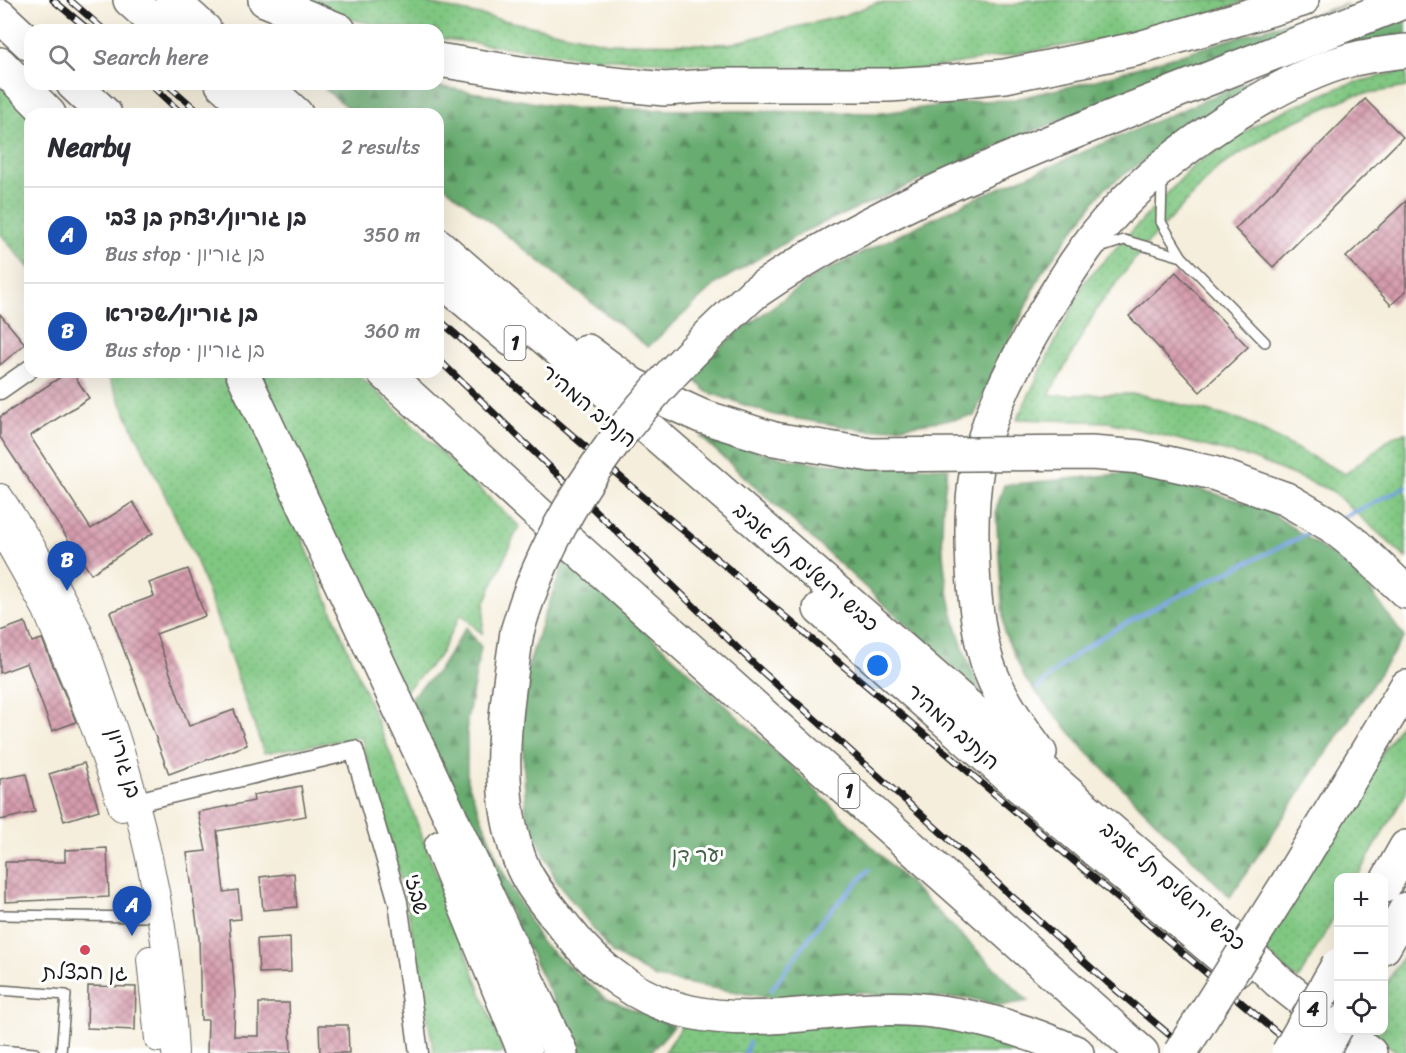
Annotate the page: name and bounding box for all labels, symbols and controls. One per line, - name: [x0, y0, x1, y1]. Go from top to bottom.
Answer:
- search box: [24, 24, 444, 90]
- text: Search here: [93, 38, 209, 77]
- icon: search: [45, 41, 78, 74]
- text: Nearby: [48, 124, 130, 170]
- text: 2 results: [341, 130, 420, 165]
- text: בן גוריון/יצחק בן צבי: [105, 198, 307, 237]
- text: A: [61, 218, 74, 253]
- text: 350 m: [364, 218, 420, 253]
- text: Bus stop · בן גוריון: [105, 237, 265, 272]
- text: בן גוריון/שפירא: [105, 294, 258, 333]
- text: B: [61, 314, 74, 349]
- text: 360 m: [364, 314, 420, 349]
- road number: 1: [504, 326, 526, 360]
- text: Bus stop · בן גוריון: [105, 333, 265, 368]
- street label: הנתיב המהיר: [532, 354, 646, 458]
- street label: כביש ירושלים תל אביב: [724, 492, 888, 642]
- pin: B: [48, 542, 86, 591]
- your location: [863, 651, 892, 680]
- street label: הנתיב המהיר: [897, 674, 1009, 780]
- street label: בן גוריון: [95, 723, 153, 803]
- road number: 1: [838, 774, 860, 808]
- street label: כביש ירושלים תל אביב: [1091, 811, 1255, 961]
- park label: יער דן: [672, 836, 724, 874]
- street label: שבזי: [394, 870, 440, 918]
- map controls: [1334, 873, 1388, 1035]
- button: +: [1334, 873, 1388, 927]
- pin: A: [112, 886, 152, 936]
- button: −: [1334, 927, 1388, 981]
- marker: גן חבצלת: [78, 943, 92, 957]
- place label: גן חבצלת: [41, 953, 128, 991]
- button: locate: [1334, 981, 1388, 1035]
- road number: 4: [1300, 992, 1326, 1026]

